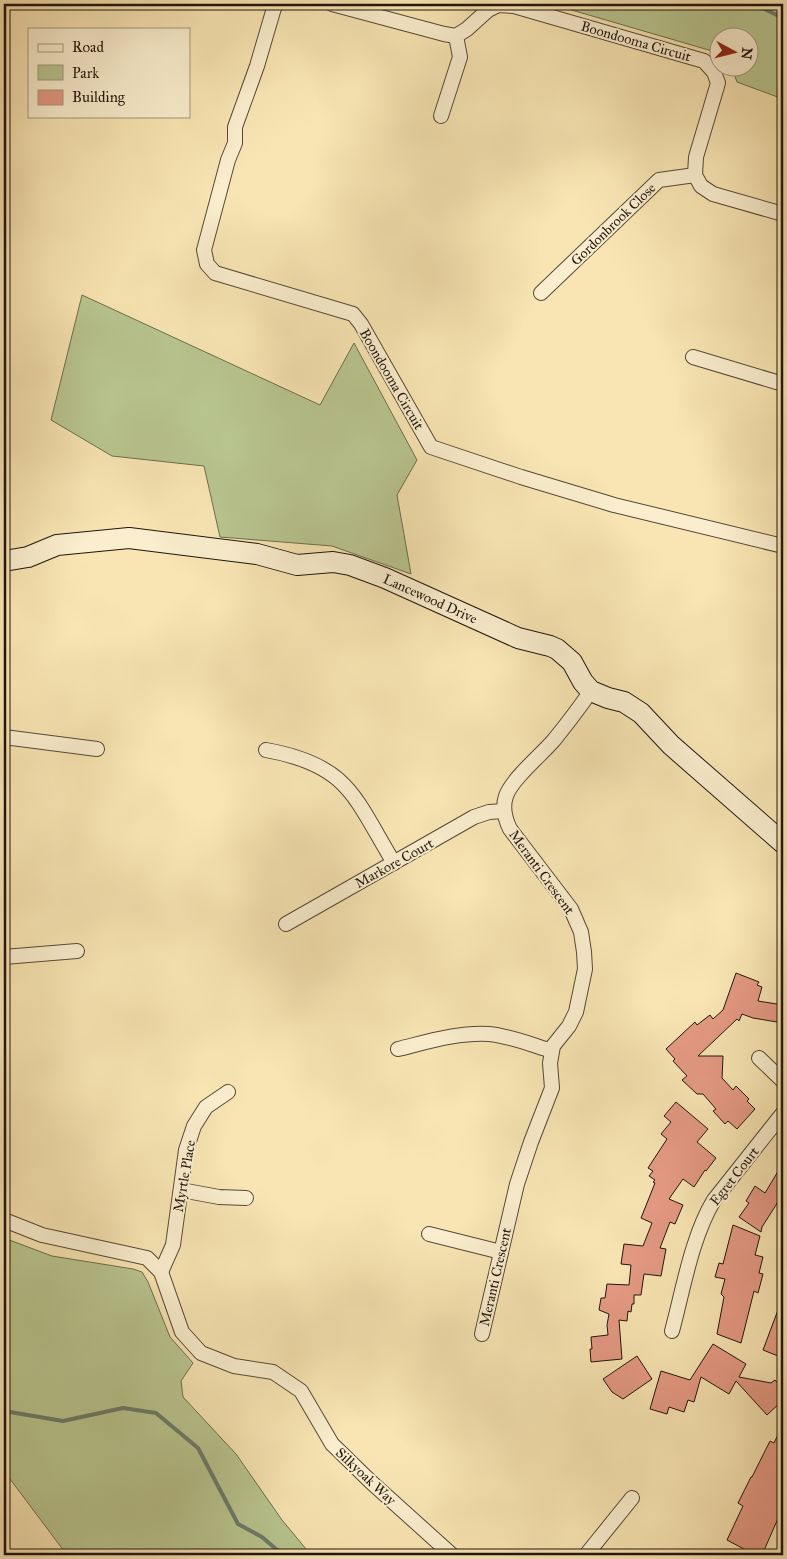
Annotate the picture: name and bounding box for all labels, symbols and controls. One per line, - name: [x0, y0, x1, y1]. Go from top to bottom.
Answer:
- street label: Boondooma Circuit: [579, 18, 693, 65]
- legend: [28, 28, 190, 118]
- north arrow: [710, 28, 760, 78]
- text: Road: [72, 38, 104, 56]
- text: N: [737, 47, 756, 61]
- text: Park: [72, 64, 99, 82]
- text: Building: [72, 88, 126, 106]
- street label: Gordonbrook Close: [567, 179, 659, 269]
- street label: Boondooma Circuit: [356, 326, 427, 433]
- street label: Lancewood Drive: [380, 570, 480, 628]
- street label: Meranti Crescent: [505, 827, 578, 918]
- street label: Markore Court: [352, 835, 437, 892]
- street label: Myrtle Place: [170, 1139, 199, 1213]
- street label: Egret Court: [706, 1144, 763, 1209]
- street label: Meranti Crescent: [476, 1226, 515, 1328]
- street label: Silkyoak Way: [332, 1444, 400, 1509]

